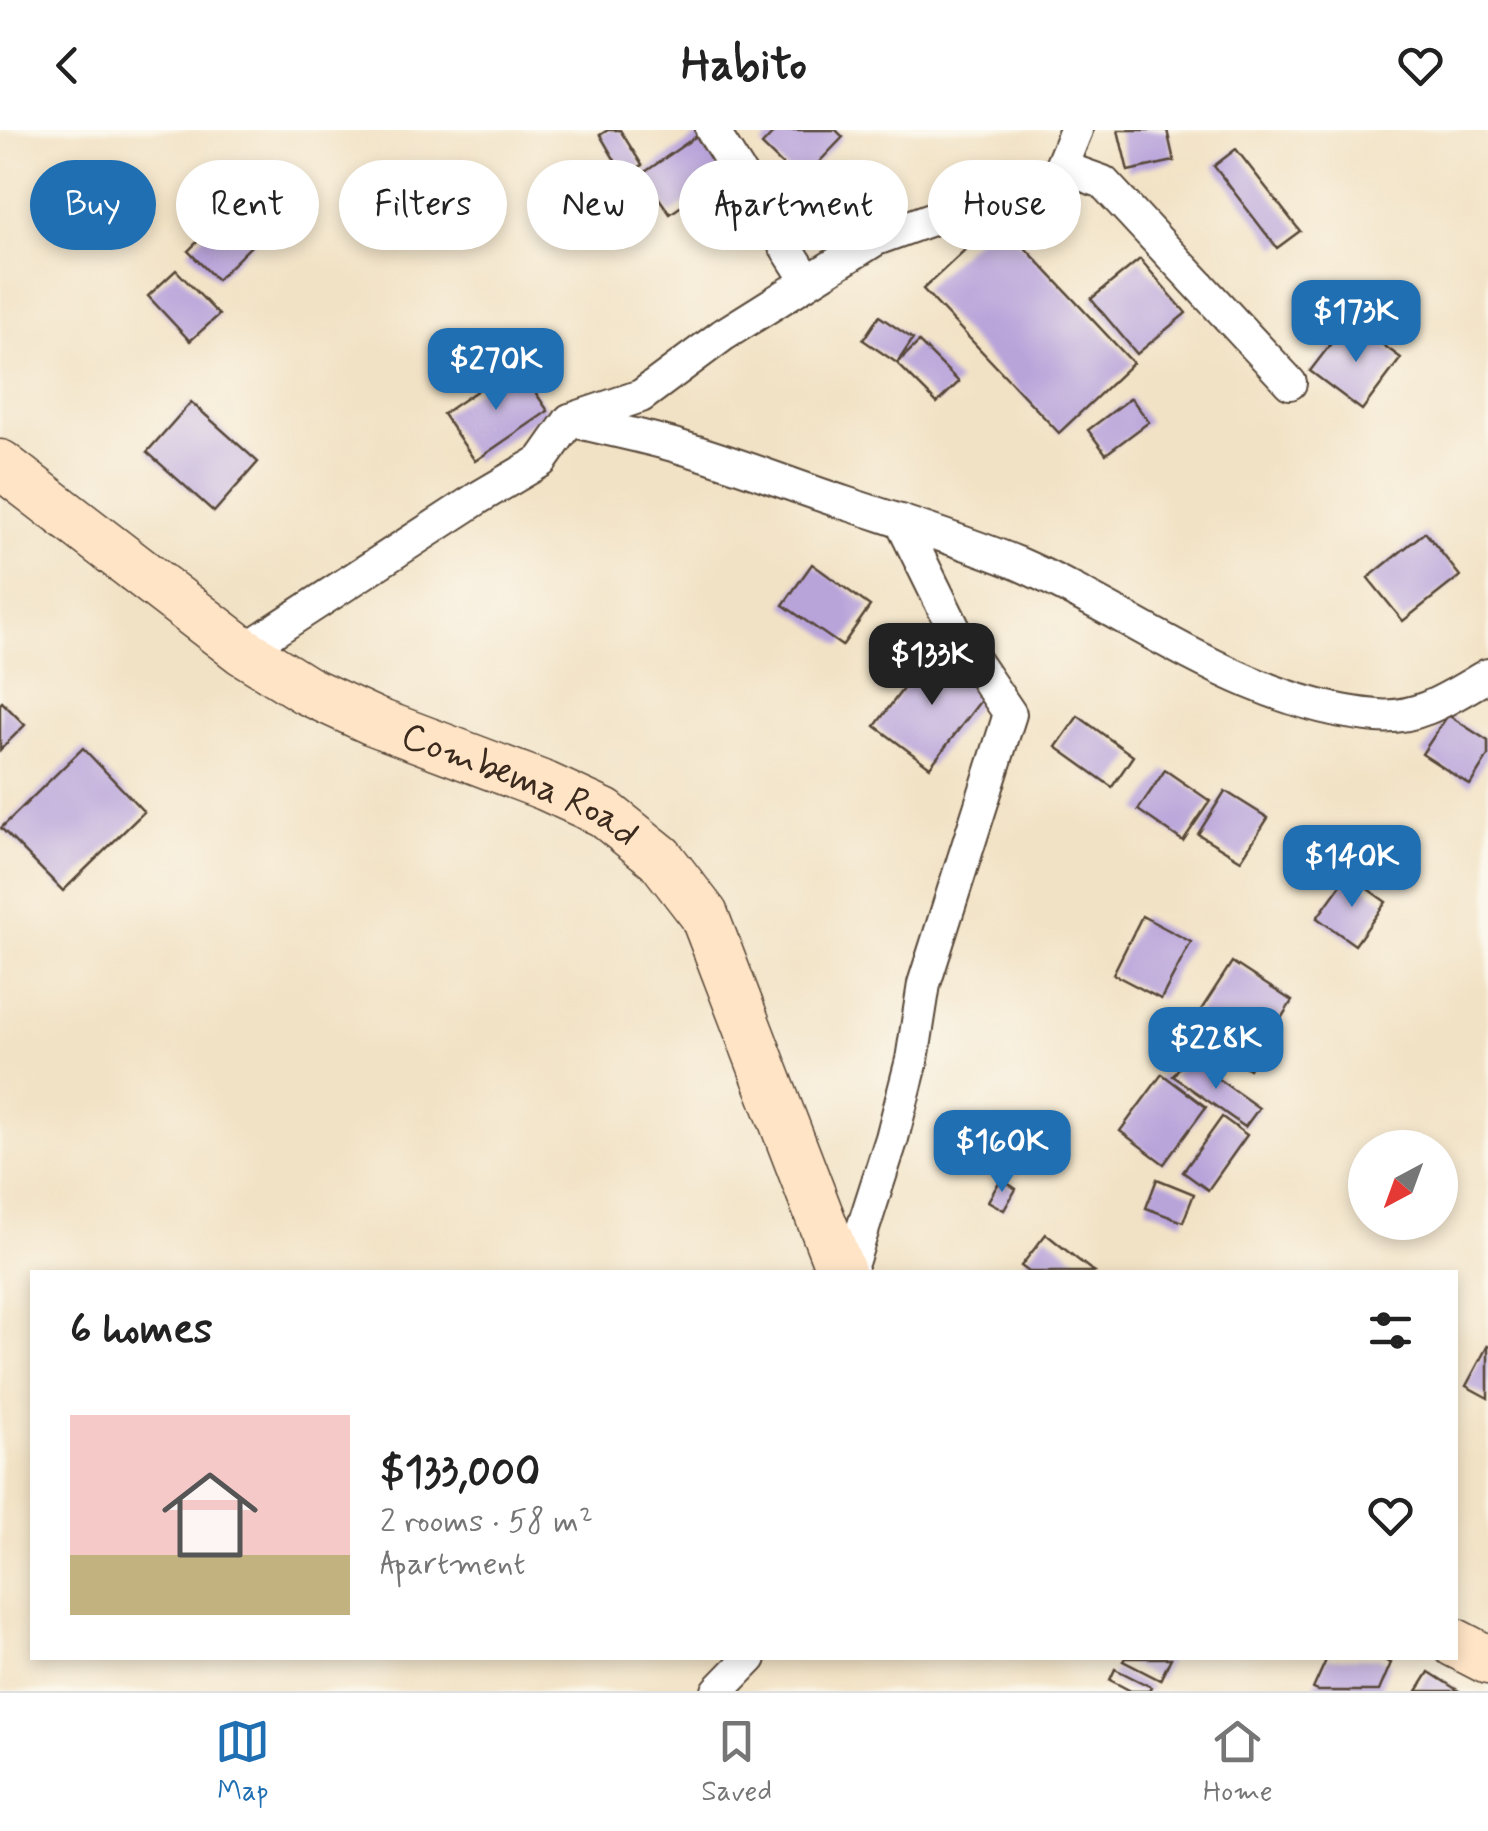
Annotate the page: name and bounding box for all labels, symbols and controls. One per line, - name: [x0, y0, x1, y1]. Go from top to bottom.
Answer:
- text: Habito: [681, 36, 807, 95]
- icon: back: [40, 38, 95, 93]
- icon: heart: [1393, 38, 1448, 93]
- chip: Buy: [30, 160, 156, 250]
- chip: Rent: [176, 160, 319, 250]
- chip: Filters: [339, 160, 507, 250]
- chip: New: [527, 160, 659, 250]
- chip: Apartment: [679, 160, 908, 250]
- chip: House: [928, 160, 1081, 250]
- pin: $173K: [1286, 280, 1426, 365]
- text: $173K: [1314, 291, 1398, 333]
- pin: $270K: [426, 328, 566, 413]
- text: $270K: [450, 339, 542, 381]
- pin: $133K: [862, 623, 1002, 708]
- text: $133K: [891, 634, 973, 676]
- street label: Combema Road: [394, 712, 649, 859]
- pin: $140K: [1282, 825, 1422, 910]
- text: $140K: [1305, 836, 1399, 878]
- pin: $228K: [1146, 1007, 1286, 1092]
- text: $228K: [1170, 1018, 1262, 1060]
- pin: $160K: [932, 1110, 1072, 1195]
- text: $160K: [956, 1121, 1048, 1163]
- north arrow: [1348, 1130, 1458, 1240]
- map controls: [1348, 1130, 1458, 1240]
- text: 6 homes: [70, 1303, 213, 1358]
- icon: filters: [1363, 1303, 1418, 1358]
- text: $133,000: [380, 1446, 540, 1501]
- icon: home: [150, 1455, 270, 1575]
- icon: heart: [1363, 1488, 1418, 1543]
- text: 2 rooms · 58 m²: [380, 1501, 593, 1543]
- text: Apartment: [380, 1543, 525, 1585]
- tab: Map: [215, 1714, 270, 1811]
- tab: Saved: [701, 1714, 772, 1811]
- tab: Home: [1203, 1714, 1273, 1811]

